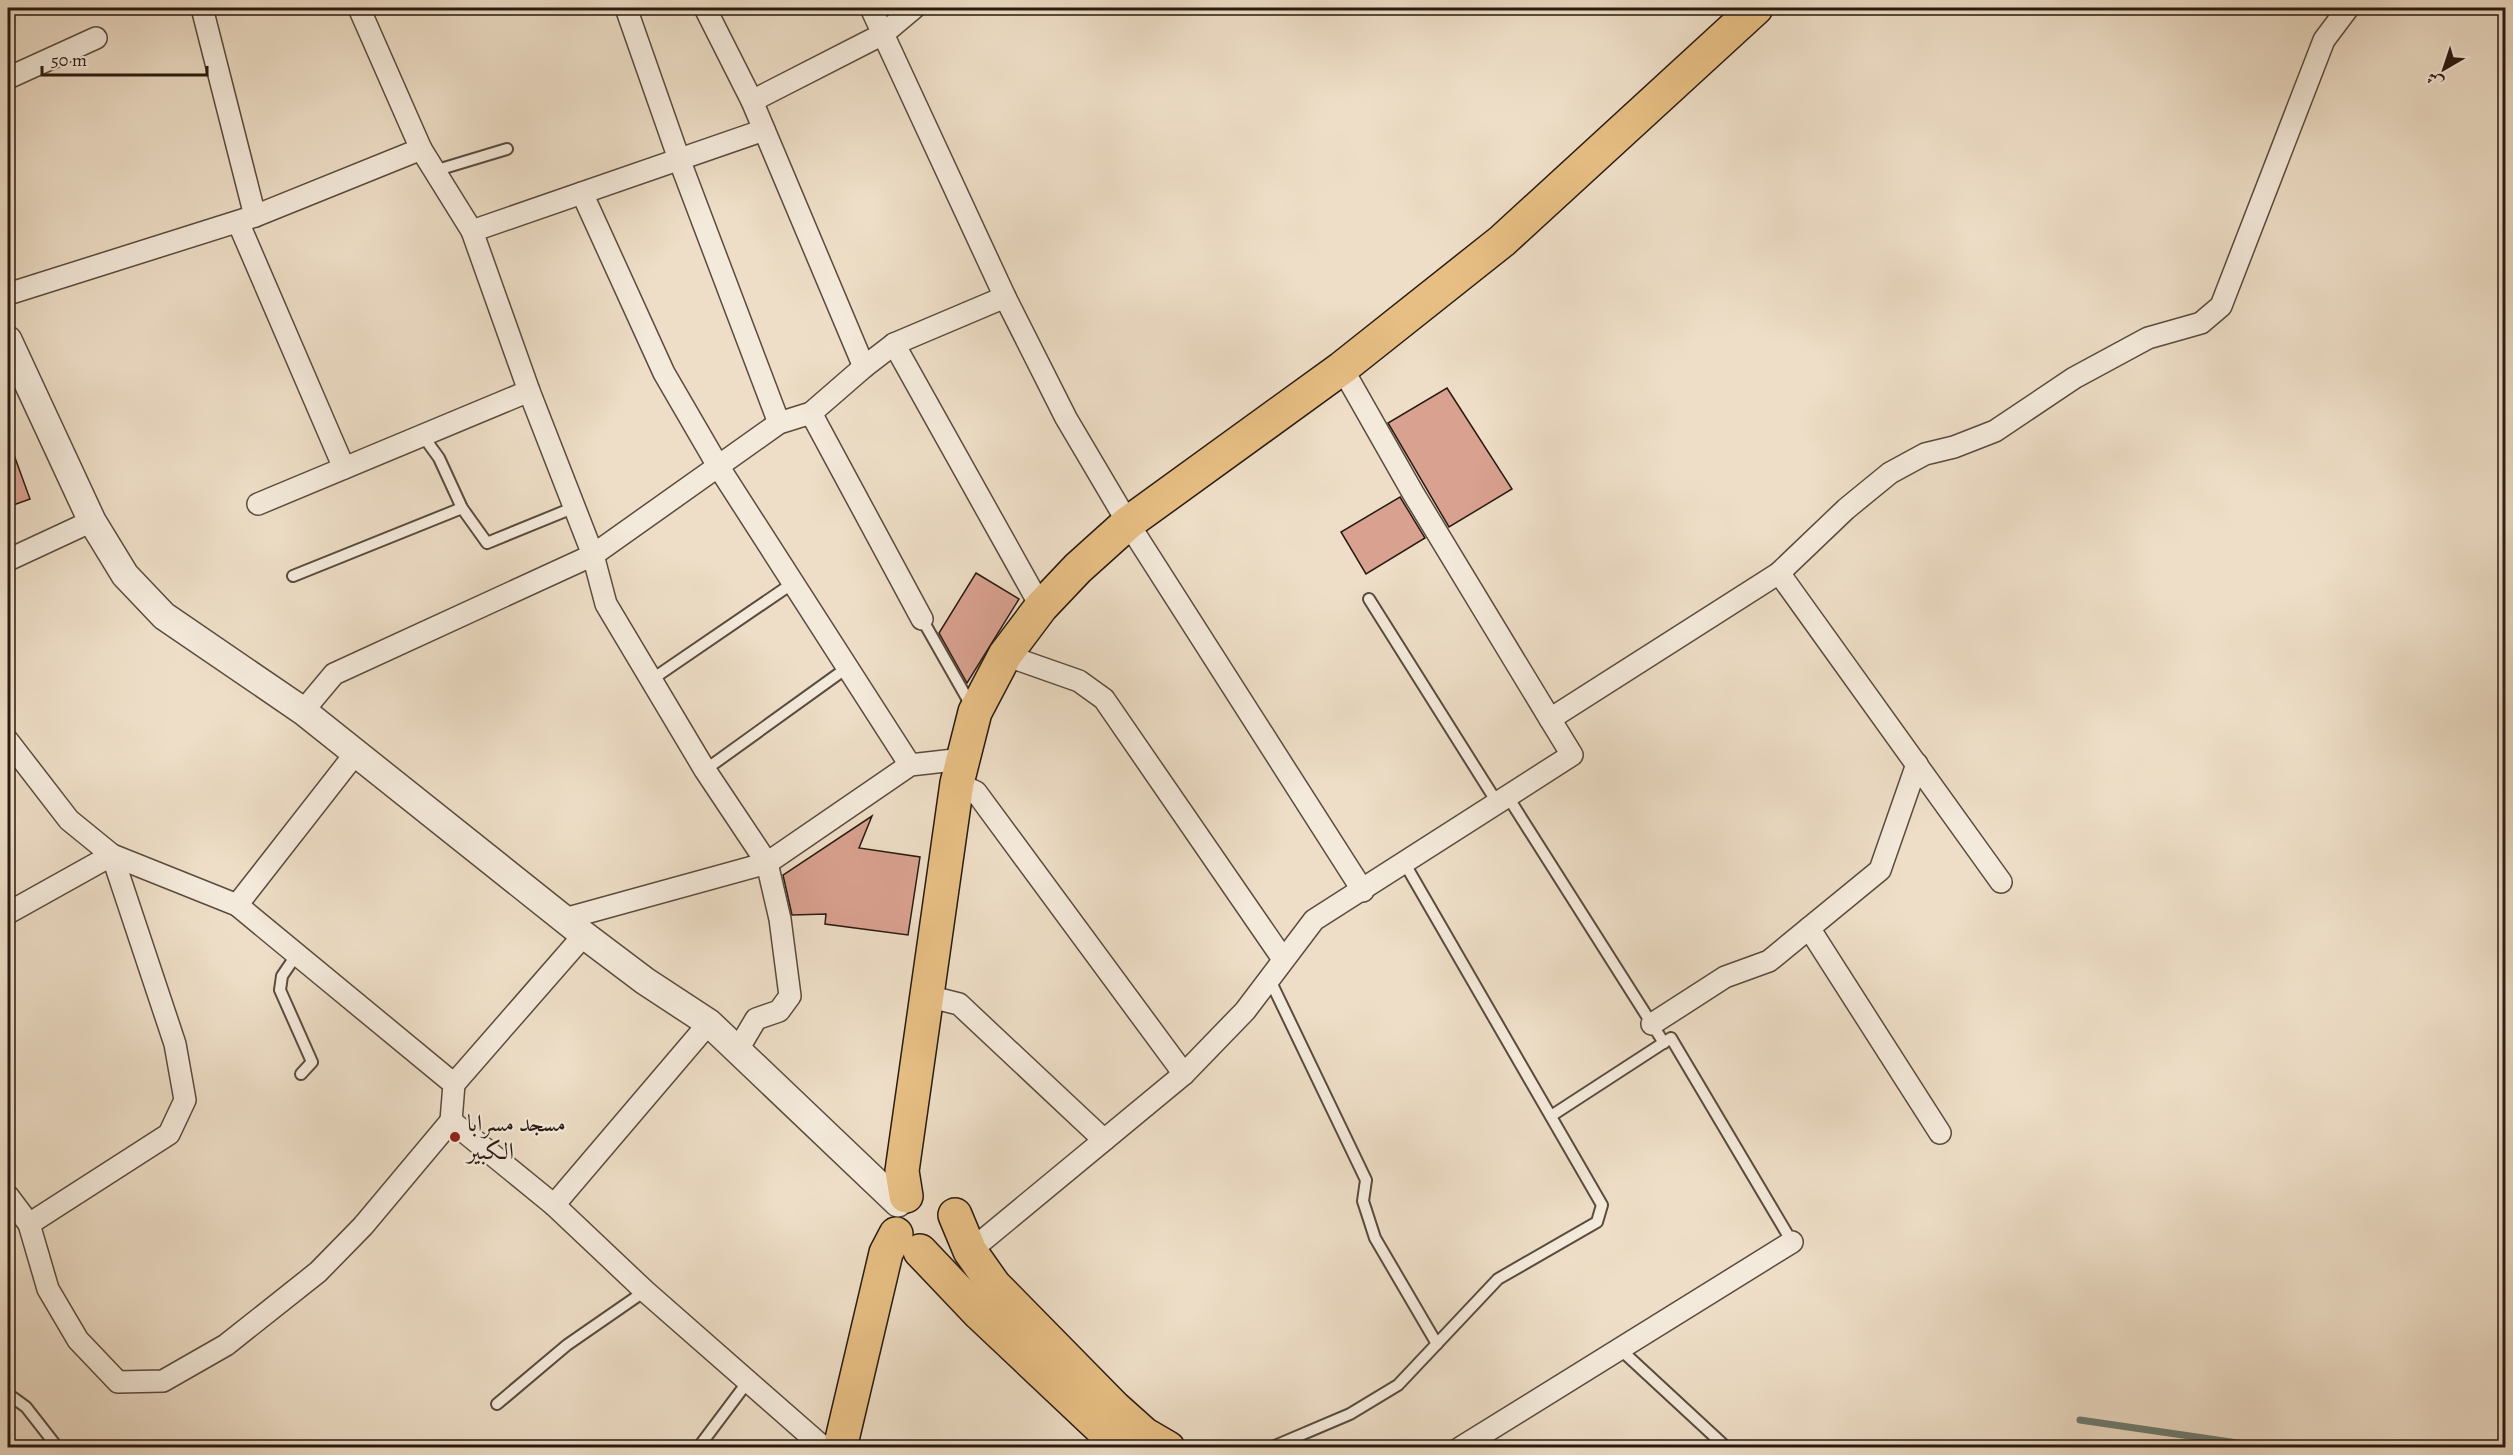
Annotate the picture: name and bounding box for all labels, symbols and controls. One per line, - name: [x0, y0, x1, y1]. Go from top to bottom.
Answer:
- scale bar: [42, 39, 207, 77]
- north arrow: [2414, 39, 2474, 99]
- text: 50 m: [51, 48, 87, 72]
- text: ش: [2422, 66, 2448, 93]
- place label: مسجد مسرابا الكبير: [464, 1107, 566, 1167]
- marker: مسجد مسرابا الكبير: [448, 1130, 462, 1144]

